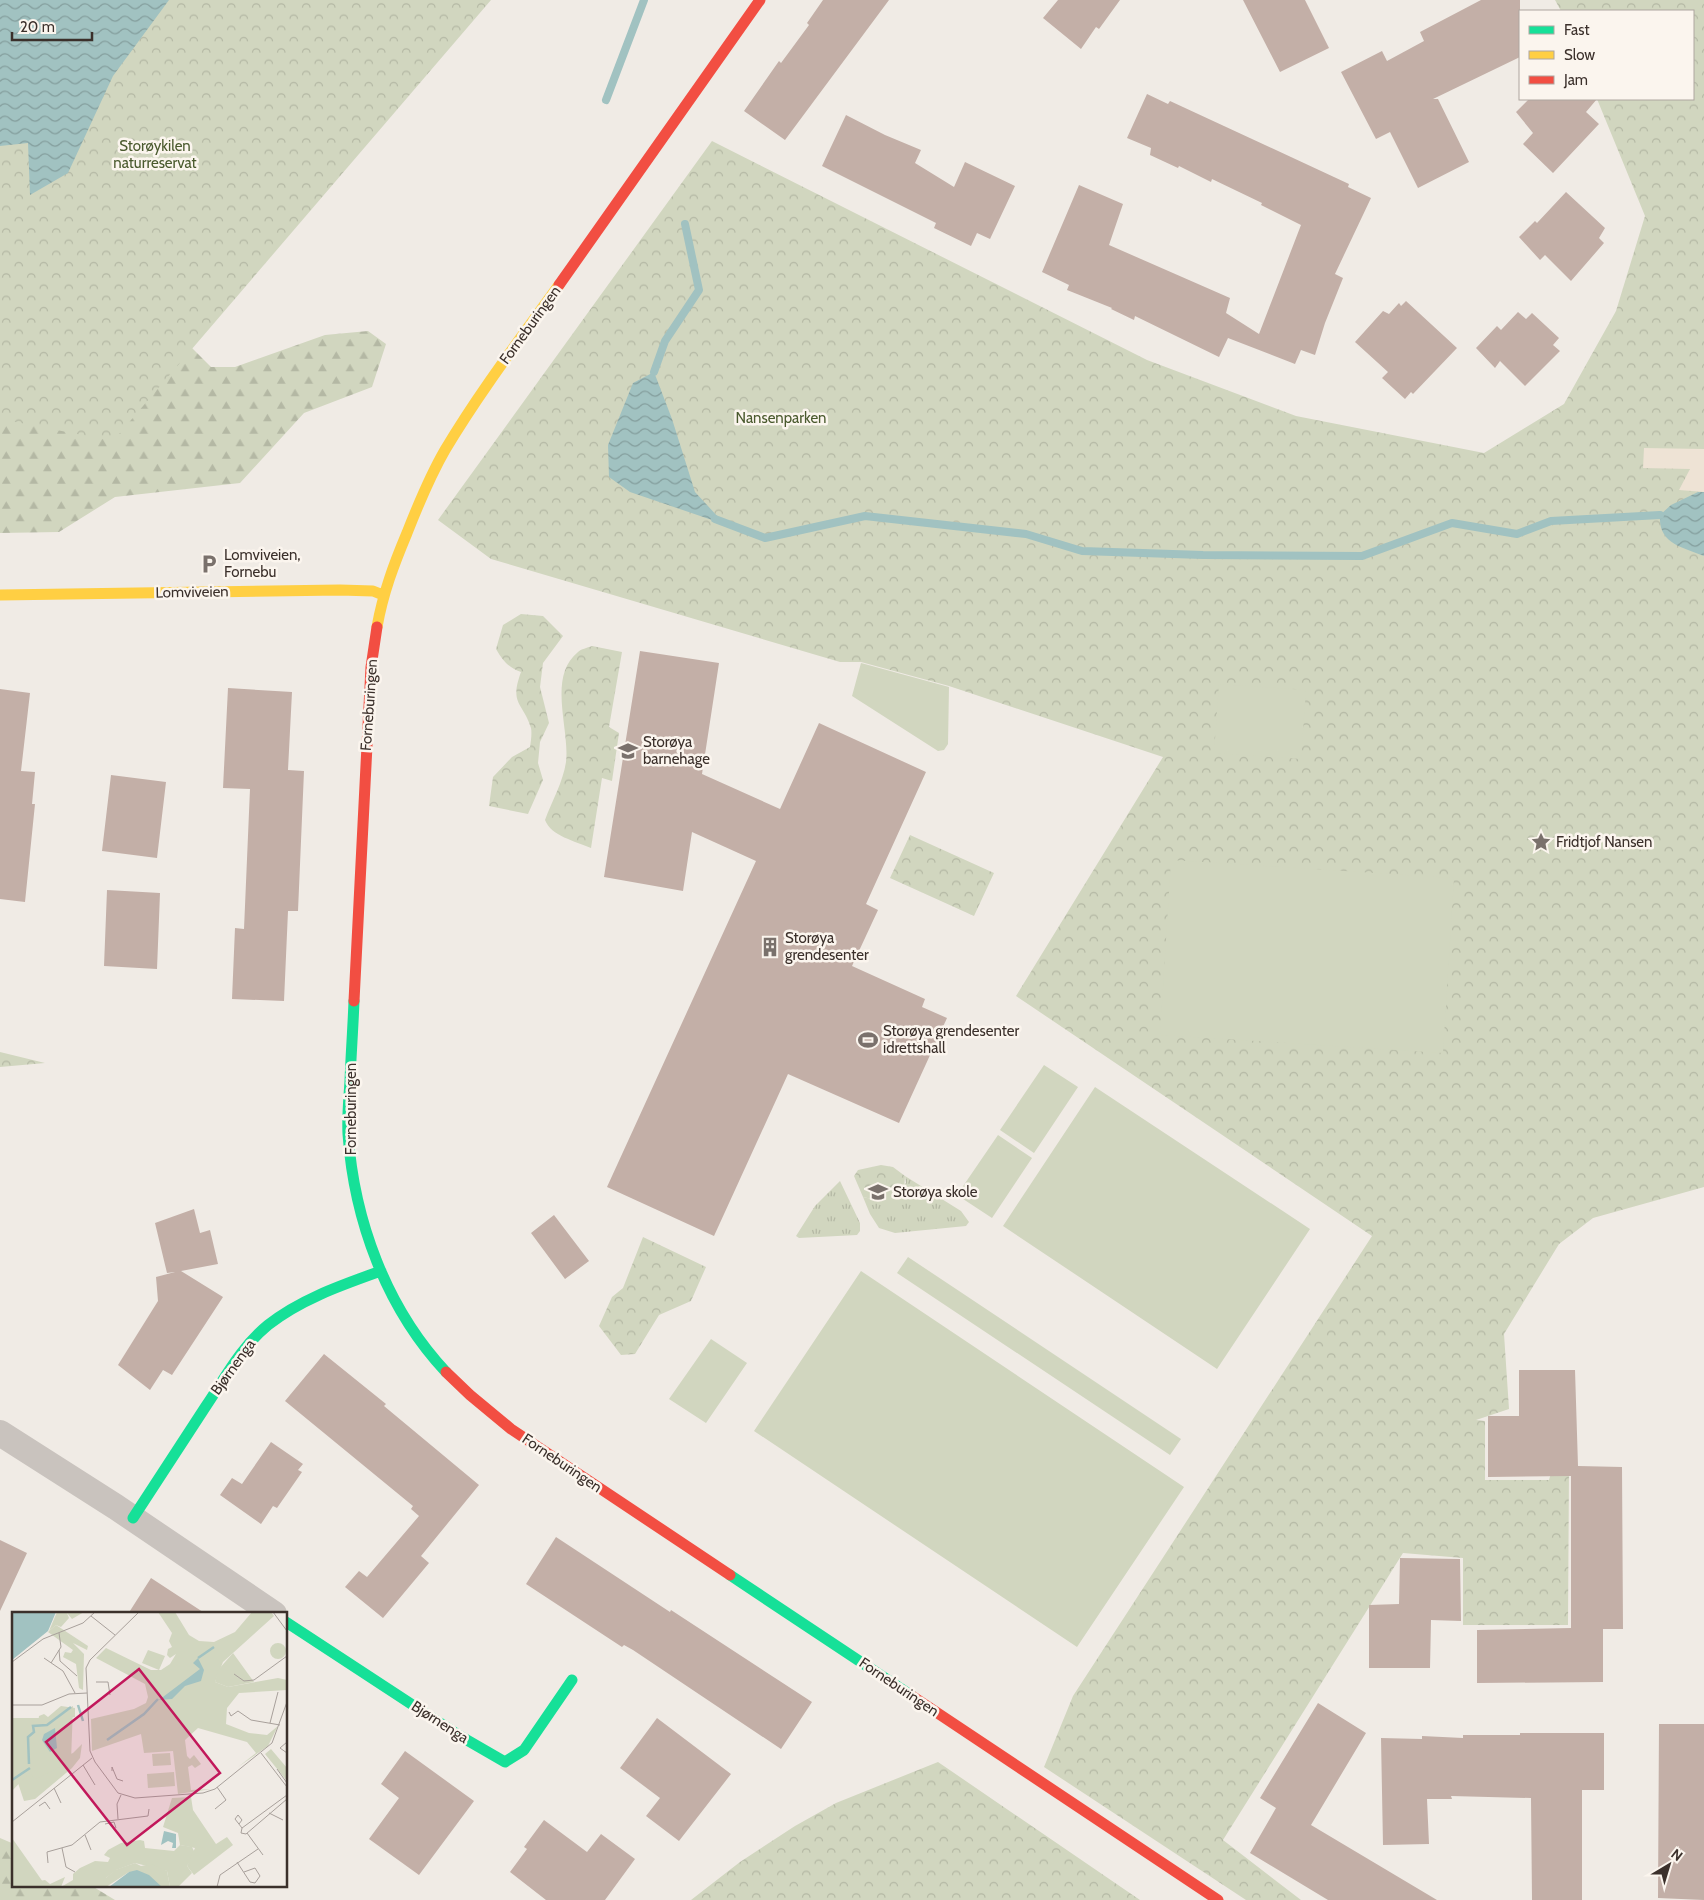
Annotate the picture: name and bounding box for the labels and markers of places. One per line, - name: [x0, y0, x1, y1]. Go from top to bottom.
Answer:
- place label: Lomviveien, Fornebu: [224, 546, 301, 581]
- parking icon: Lomviveien, Fornebu: [198, 553, 220, 575]
- place label: Storøya barnehage: [643, 733, 710, 768]
- school or university icon: Storøya barnehage: [617, 740, 639, 762]
- place icon: Fridtjof Nansen: [1530, 831, 1552, 853]
- place label: Fridtjof Nansen: [1556, 833, 1652, 851]
- place label: Storøya grendesenter: [785, 929, 869, 964]
- building icon: Storøya grendesenter: [759, 936, 781, 958]
- place label: Storøya grendesenter idrettshall: [883, 1022, 1019, 1057]
- sports icon: Storøya grendesenter idrettshall: [857, 1029, 879, 1051]
- school or university icon: Storøya skole: [867, 1181, 889, 1203]
- place label: Storøya skole: [893, 1183, 978, 1201]

